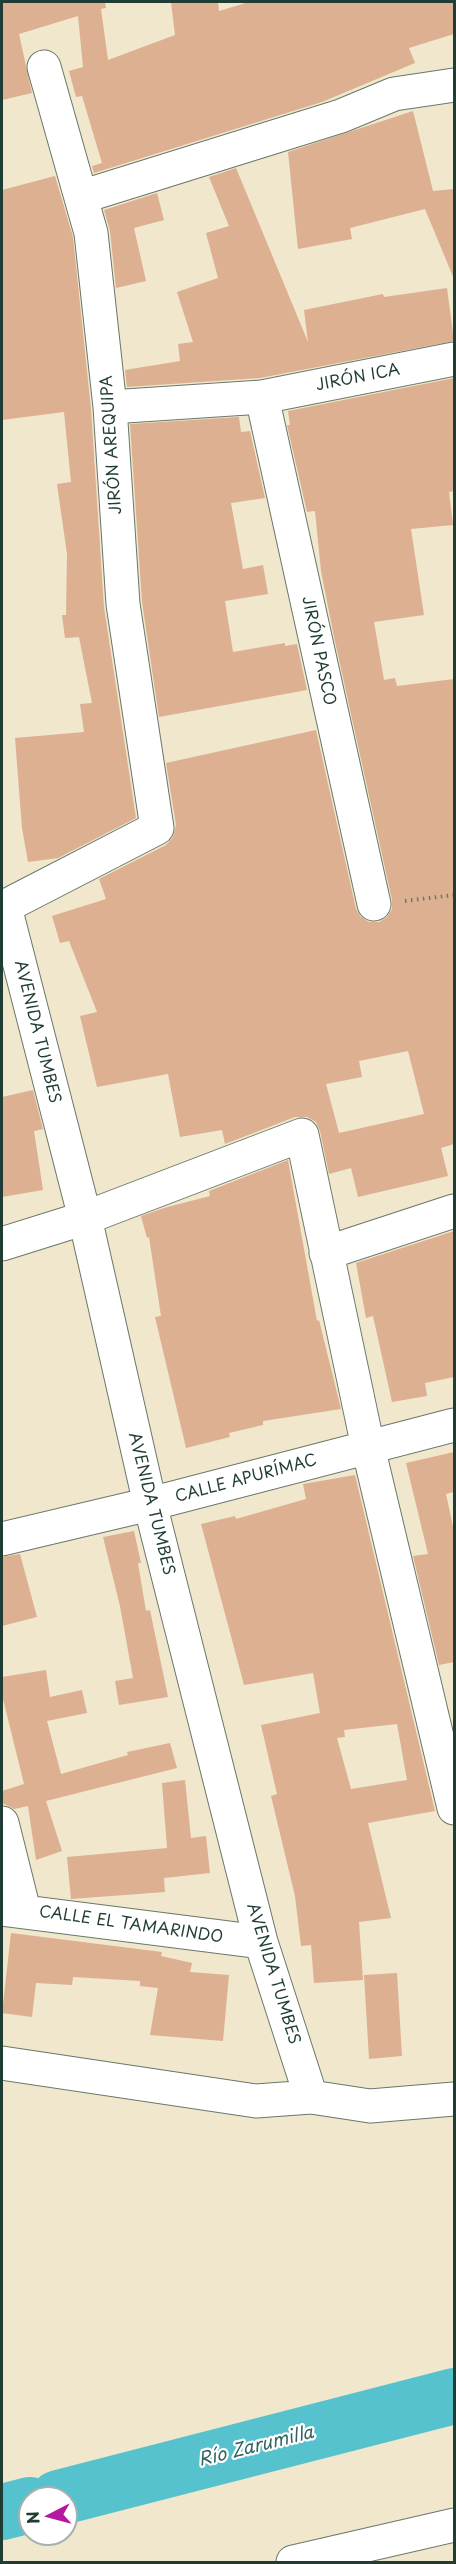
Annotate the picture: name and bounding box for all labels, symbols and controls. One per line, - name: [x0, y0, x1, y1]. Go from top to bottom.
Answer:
- street label: JIRÓN ICA: [314, 360, 402, 396]
- street label: JIRÓN AREQUIPA: [98, 375, 126, 515]
- street label: JIRÓN PASCO: [297, 595, 339, 707]
- street label: AVENIDA TUMBES: [10, 958, 64, 1106]
- street label: AVENIDA TUMBES: [124, 1430, 178, 1578]
- street label: CALLE APURÍMAC: [173, 1451, 319, 1507]
- street label: AVENIDA TUMBES: [242, 1901, 304, 2047]
- street label: CALLE EL TAMARINDO: [38, 1903, 224, 1947]
- water label: Río Zarumilla: [196, 2422, 316, 2472]
- north arrow: [18, 2486, 78, 2546]
- text: N: [19, 2510, 45, 2525]

